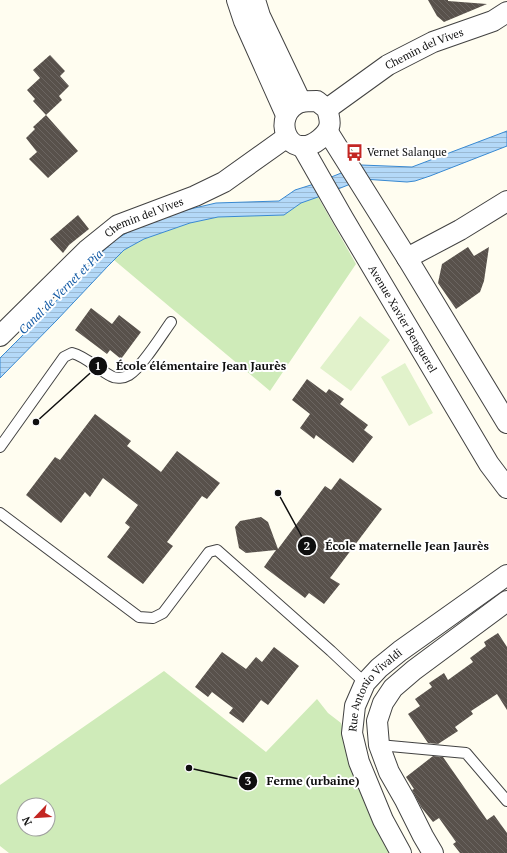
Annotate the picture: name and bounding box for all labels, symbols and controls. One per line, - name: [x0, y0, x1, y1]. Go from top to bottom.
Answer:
- street label: Chemin del Vives: [382, 25, 466, 72]
- bus stop icon: Vernet Salanque: [344, 142, 364, 162]
- place label: Vernet Salanque: [367, 145, 447, 159]
- street label: Chemin del Vives: [101, 194, 186, 240]
- water label: Canal de Vernet et Pia: [15, 246, 106, 337]
- street label: Avenue Xavier Benguerel: [365, 262, 440, 375]
- callout: École élémentaire Jean Jaurès: [88, 354, 294, 378]
- text: 1: [95, 358, 101, 373]
- text: École élémentaire Jean Jaurès: [116, 358, 287, 373]
- callout: École maternelle Jean Jaurès: [297, 534, 497, 558]
- text: 2: [304, 538, 311, 553]
- text: École maternelle Jean Jaurès: [325, 538, 489, 553]
- street label: Rue Antonio Vivaldi: [345, 645, 405, 732]
- callout: Ferme (urbaine): [238, 769, 367, 793]
- text: 3: [245, 773, 252, 788]
- text: Ferme (urbaine): [267, 773, 359, 788]
- north arrow: [16, 797, 56, 837]
- text: N: [19, 814, 35, 828]

